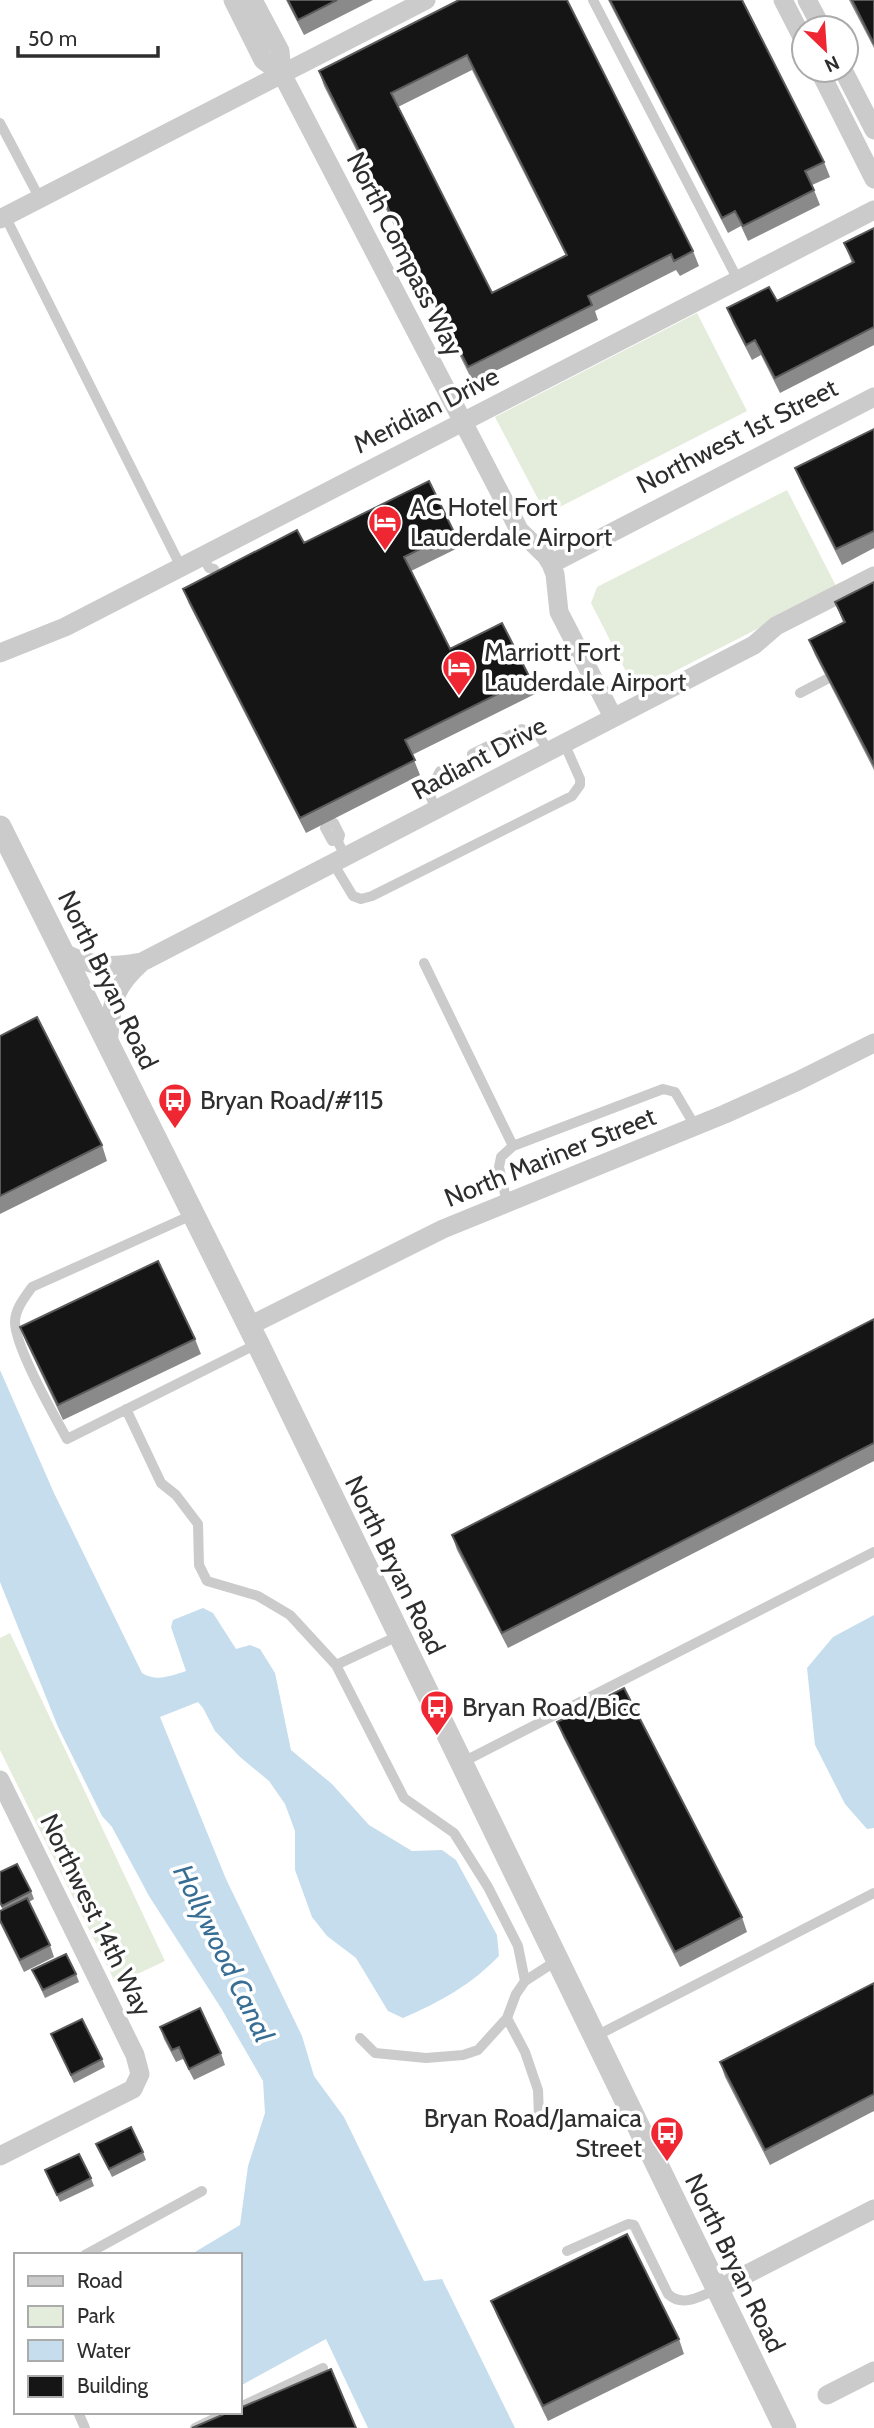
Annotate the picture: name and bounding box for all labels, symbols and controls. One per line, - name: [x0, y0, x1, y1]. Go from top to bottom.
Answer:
- scale bar: [18, 14, 158, 58]
- north arrow: [790, 14, 860, 84]
- text: 50 m: [28, 26, 77, 51]
- text: N: [821, 51, 843, 77]
- street label: North Compass Way: [340, 147, 470, 361]
- street label: Meridian Drive: [348, 360, 504, 460]
- street label: Northwest 1st Street: [631, 371, 843, 500]
- place label: AC Hotel Fort Lauderdale Airport: [410, 491, 613, 553]
- hotel icon: AC Hotel Fort Lauderdale Airport: [366, 503, 404, 552]
- place label: Marriott Fort Lauderdale Airport: [484, 636, 687, 698]
- hotel icon: Marriott Fort Lauderdale Airport: [440, 648, 478, 697]
- street label: Radiant Drive: [406, 709, 552, 807]
- street label: North Bryan Road: [51, 885, 165, 1075]
- bus stop icon: Bryan Road/#115: [156, 1081, 194, 1130]
- place label: Bryan Road/#115: [200, 1084, 384, 1116]
- street label: North Mariner Street: [440, 1100, 661, 1214]
- street label: North Bryan Road: [338, 1470, 452, 1660]
- bus stop icon: Bryan Road/Bicc: [418, 1688, 456, 1737]
- place label: Bryan Road/Bicc: [462, 1691, 641, 1723]
- street label: Northwest 14th Way: [33, 1809, 159, 2021]
- water label: Hollywood Canal: [166, 1859, 282, 2048]
- place label: Bryan Road/Jamaica Street: [424, 2102, 643, 2164]
- bus stop icon: Bryan Road/Jamaica Street: [648, 2114, 686, 2163]
- street label: North Bryan Road: [678, 2168, 792, 2358]
- legend: [14, 2253, 242, 2414]
- text: Road: [77, 2268, 123, 2293]
- text: Park: [77, 2303, 115, 2328]
- text: Water: [77, 2338, 131, 2363]
- text: Building: [77, 2373, 149, 2398]

